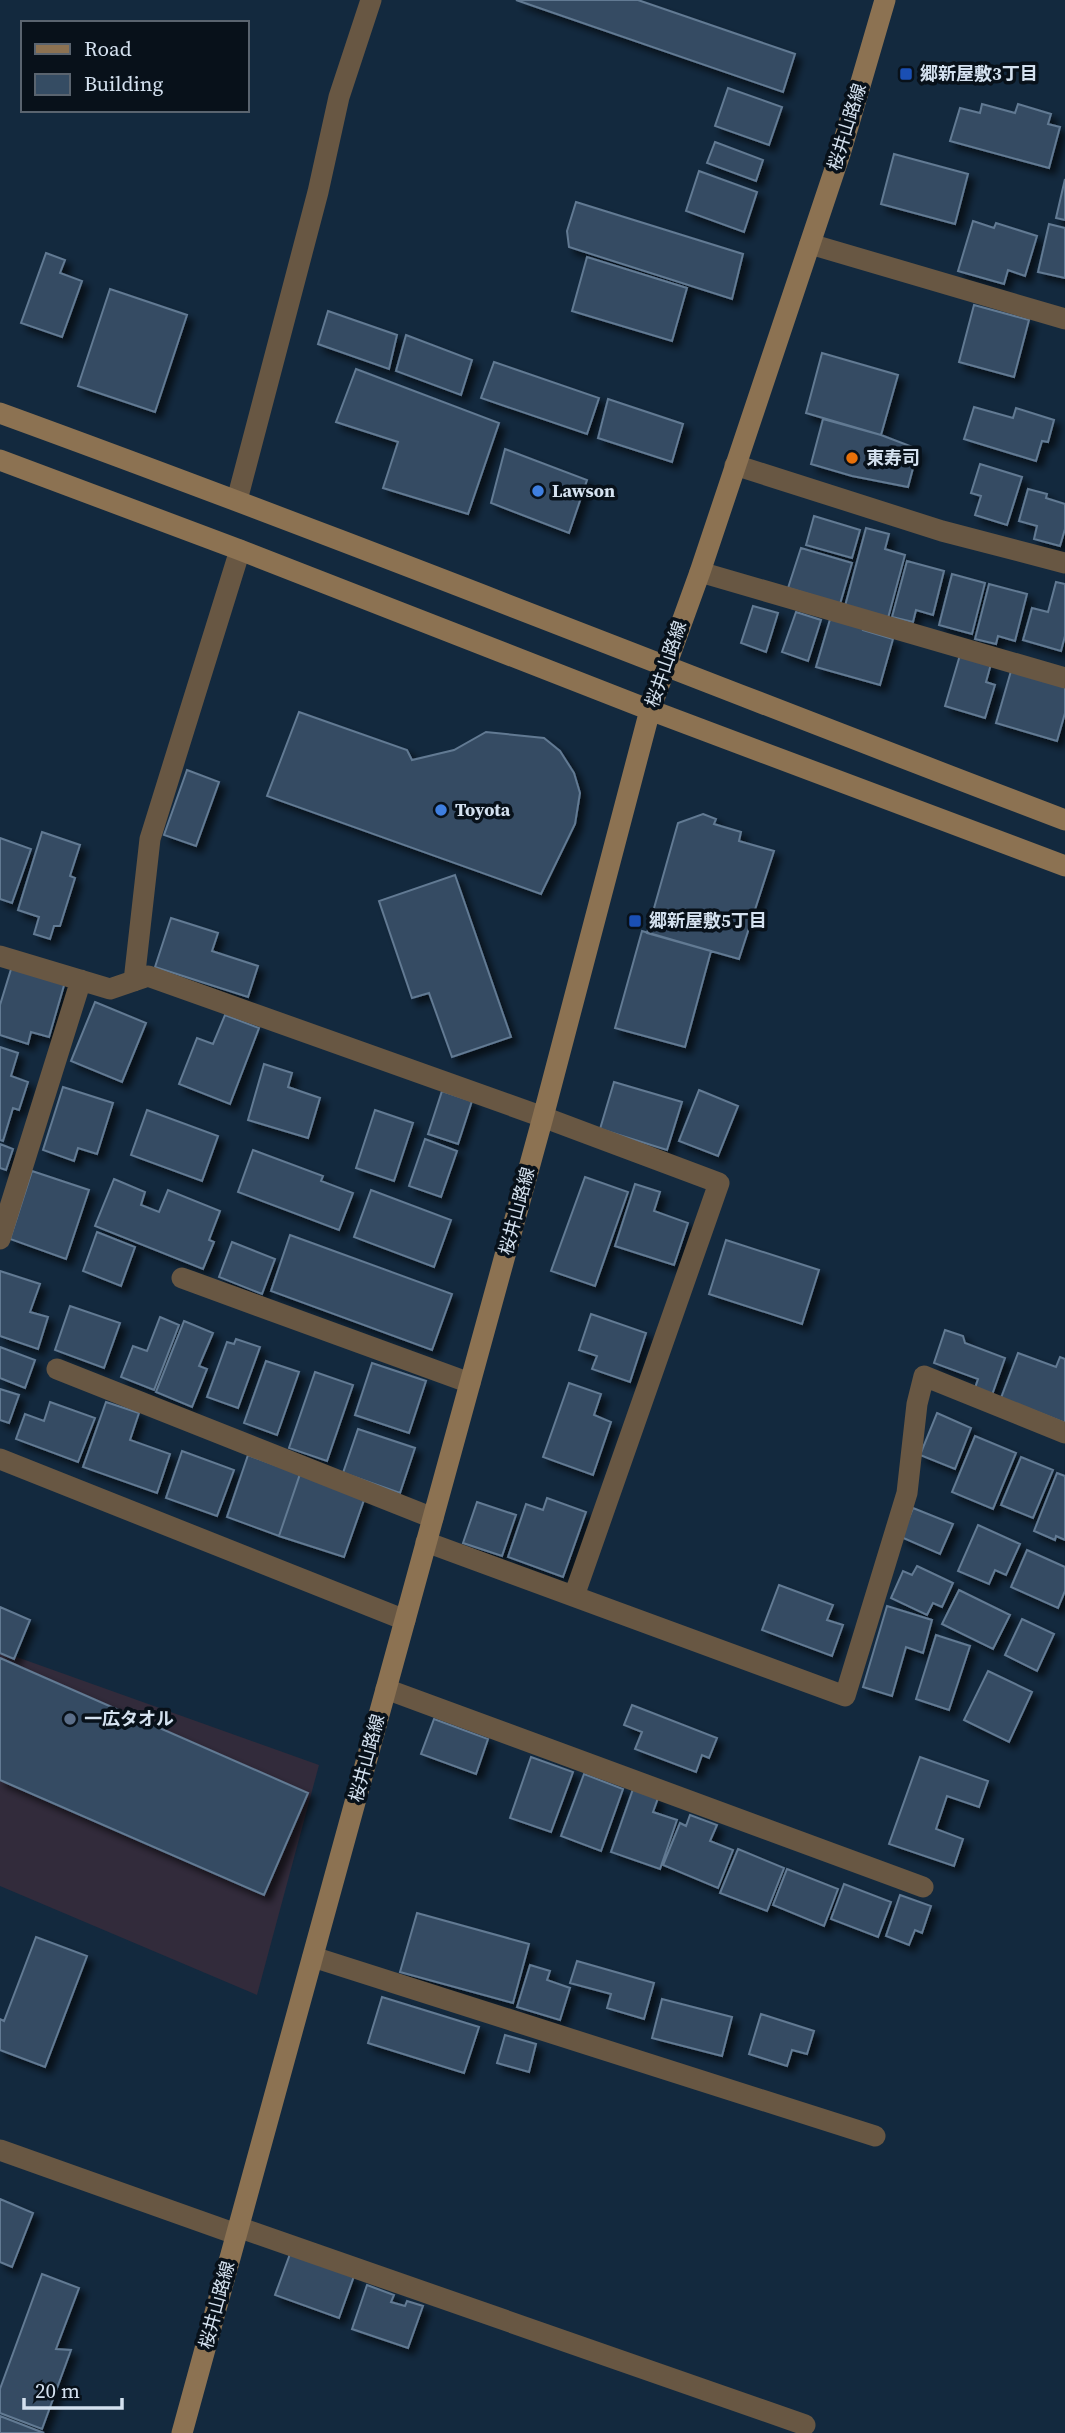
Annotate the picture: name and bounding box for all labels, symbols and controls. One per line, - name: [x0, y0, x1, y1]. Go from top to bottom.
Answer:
- legend: [21, 21, 248, 112]
- text: Road: [84, 34, 132, 63]
- place label: 郷新屋敷3丁目: [920, 61, 1038, 86]
- marker: 郷新屋敷3丁目: [898, 66, 914, 82]
- text: Building: [84, 69, 163, 98]
- street label: 桜井山路線: [821, 80, 872, 174]
- place label: 東寿司: [866, 445, 920, 470]
- marker: 東寿司: [844, 450, 860, 466]
- place label: Lawson: [552, 478, 615, 503]
- marker: Lawson: [530, 483, 546, 499]
- street label: 桜井山路線: [639, 617, 692, 710]
- place label: Toyota: [455, 797, 511, 822]
- marker: Toyota: [433, 802, 449, 818]
- place label: 郷新屋敷5丁目: [649, 908, 767, 933]
- marker: 郷新屋敷5丁目: [627, 913, 643, 929]
- street label: 桜井山路線: [493, 1164, 540, 1258]
- place label: 一広タオル: [84, 1706, 174, 1731]
- marker: 一広タオル: [62, 1711, 78, 1727]
- street label: 桜井山路線: [343, 1711, 390, 1805]
- street label: 桜井山路線: [193, 2258, 240, 2352]
- scale bar: [24, 2366, 122, 2410]
- text: 20 m: [35, 2376, 80, 2405]

